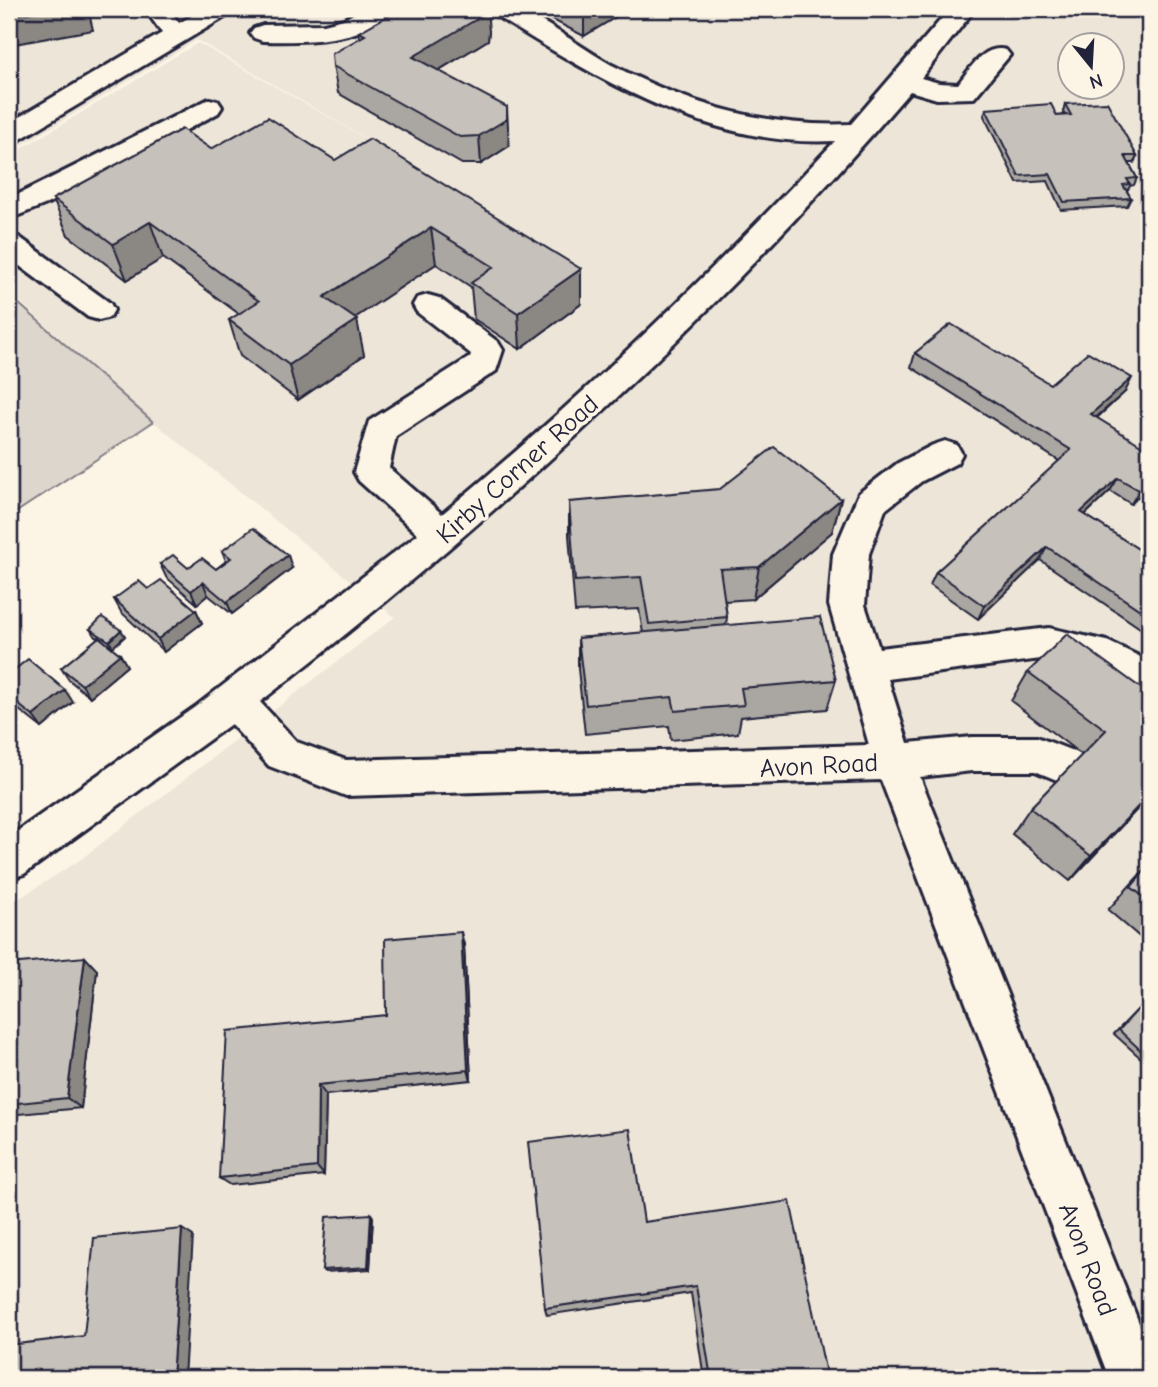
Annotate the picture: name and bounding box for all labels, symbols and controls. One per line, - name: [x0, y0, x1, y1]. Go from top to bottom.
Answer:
- north arrow: [1056, 32, 1126, 102]
- text: N: [1087, 69, 1105, 94]
- street label: Kirby Corner Road: [431, 389, 605, 550]
- street label: Avon Road: [759, 748, 879, 784]
- street label: Avon Road: [1052, 1199, 1122, 1320]

